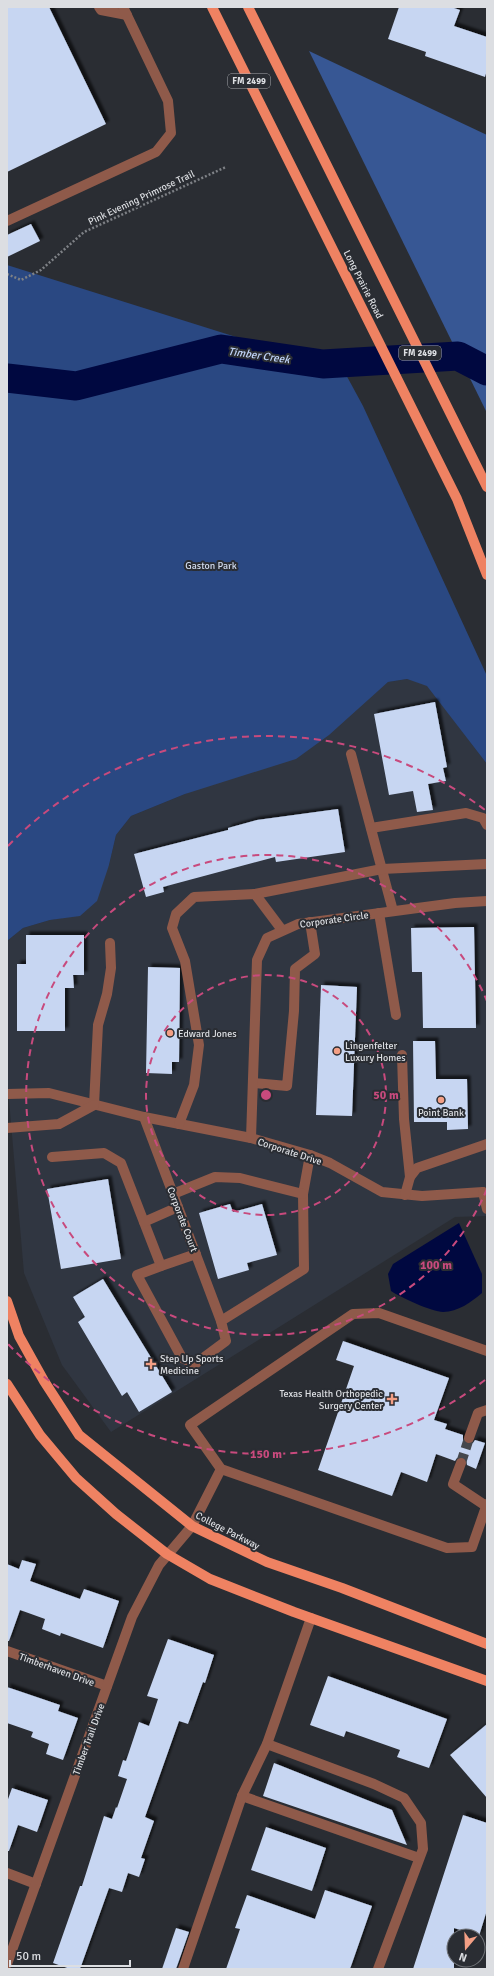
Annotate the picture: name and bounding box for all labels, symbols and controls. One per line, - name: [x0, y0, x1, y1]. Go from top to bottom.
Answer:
- road number: FM 2499: [228, 74, 270, 88]
- street label: Pink Evening Primrose Trail: [86, 168, 197, 228]
- street label: Long Prairie Road: [341, 248, 386, 321]
- water label: Timber Creek: [227, 345, 292, 366]
- road number: FM 2499: [399, 346, 441, 360]
- park label: Gaston Park: [185, 560, 237, 572]
- street label: Corporate Circle: [299, 909, 369, 931]
- marker: Edward Jones: [165, 1028, 175, 1038]
- place label: Edward Jones: [178, 1028, 237, 1040]
- place label: Lingenfelter Luxury Homes: [345, 1040, 406, 1064]
- marker: Lingenfelter Luxury Homes: [332, 1046, 342, 1056]
- centre of rings: [259, 1088, 273, 1102]
- text: 50 m: [373, 1088, 399, 1103]
- marker: Point Bank: [436, 1095, 446, 1105]
- place label: Point Bank: [418, 1107, 464, 1119]
- street label: Corporate Drive: [256, 1136, 323, 1168]
- street label: Corporate Court: [164, 1185, 200, 1254]
- text: 100 m: [420, 1258, 452, 1273]
- place label: Step Up Sports Medicine: [160, 1353, 224, 1377]
- marker: Step Up Sports Medicine: [145, 1358, 157, 1370]
- place label: Texas Health Orthopedic Surgery Center: [279, 1388, 383, 1412]
- marker: Texas Health Orthopedic Surgery Center: [386, 1393, 398, 1405]
- text: 150 m: [250, 1447, 282, 1462]
- street label: College Parkway: [194, 1510, 262, 1552]
- street label: Timberhaven Drive: [17, 1651, 96, 1689]
- street label: Timber Trail Drive: [70, 1702, 107, 1777]
- north arrow: [446, 1928, 486, 1968]
- scale bar: [10, 1942, 130, 1968]
- text: 50 m: [16, 1949, 41, 1964]
- text: N: [457, 1950, 469, 1964]

